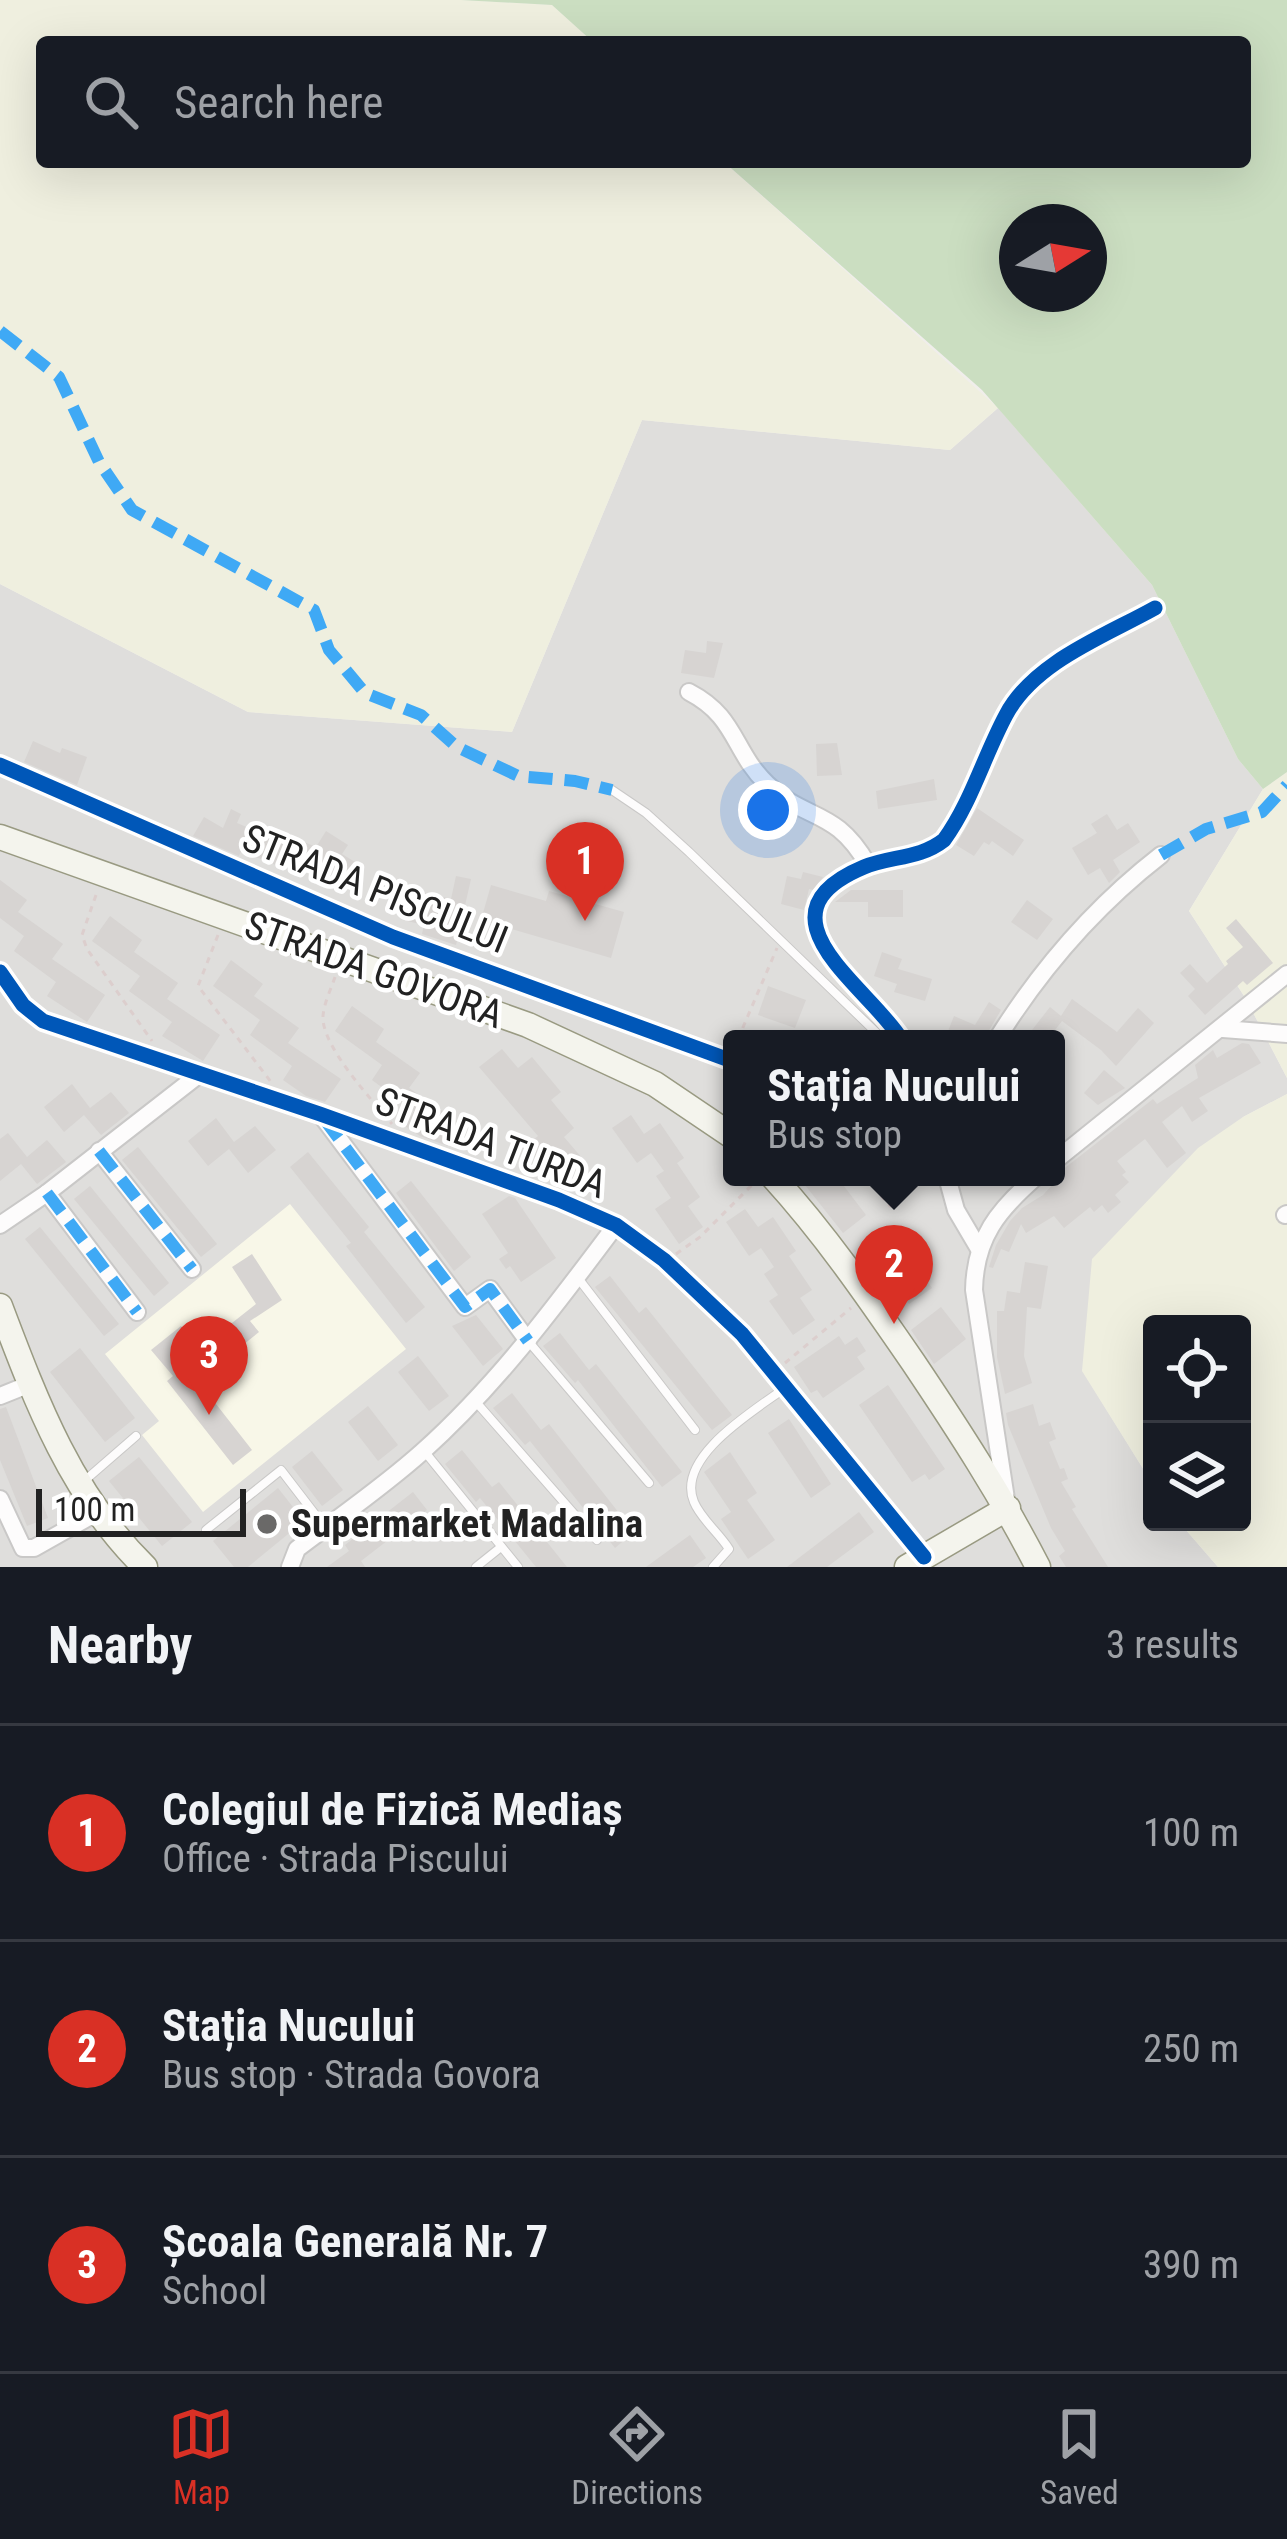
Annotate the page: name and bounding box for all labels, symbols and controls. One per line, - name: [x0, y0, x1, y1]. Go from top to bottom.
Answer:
- search box: [36, 36, 1251, 168]
- icon: search: [78, 69, 144, 135]
- text: Search here: [174, 76, 383, 129]
- north arrow: [999, 204, 1107, 312]
- your location: [738, 780, 798, 840]
- street label: STRADA PISCULUI: [236, 815, 514, 963]
- pin: 1: [546, 822, 624, 921]
- street label: STRADA GOVORA: [239, 902, 509, 1038]
- popup: [723, 1030, 1065, 1186]
- text: Stația Nucului: [767, 1059, 1021, 1112]
- street label: STRADA TURDA: [369, 1078, 613, 1208]
- text: Bus stop: [767, 1112, 902, 1158]
- pin: 2: [855, 1225, 933, 1324]
- map controls: [1143, 1315, 1251, 1531]
- button: locate: [1143, 1315, 1251, 1423]
- pin: 3: [170, 1316, 248, 1415]
- button: layers: [1143, 1423, 1251, 1531]
- scale bar: [36, 1483, 246, 1536]
- text: 100 m: [54, 1490, 135, 1529]
- place label: Supermarket Madalina: [291, 1501, 643, 1547]
- marker: Supermarket Madalina: [254, 1511, 280, 1537]
- text: Nearby: [48, 1616, 192, 1675]
- text: 3 results: [1106, 1622, 1239, 1668]
- text: Colegiul de Fizică Mediaș: [162, 1783, 623, 1836]
- text: 1: [77, 1810, 97, 1856]
- text: 100 m: [1143, 1810, 1239, 1856]
- text: Office · Strada Piscului: [162, 1836, 509, 1882]
- text: Stația Nucului: [162, 1999, 415, 2052]
- text: 2: [77, 2026, 97, 2072]
- text: 250 m: [1143, 2026, 1239, 2072]
- text: Bus stop · Strada Govora: [162, 2052, 541, 2098]
- text: Școala Generală Nr. 7: [162, 2215, 548, 2268]
- text: 3: [77, 2242, 97, 2288]
- text: 390 m: [1143, 2242, 1239, 2288]
- text: School: [162, 2268, 267, 2314]
- tab: Map: [168, 2401, 234, 2512]
- tab: Directions: [571, 2401, 703, 2512]
- tab: Saved: [1040, 2401, 1119, 2512]

